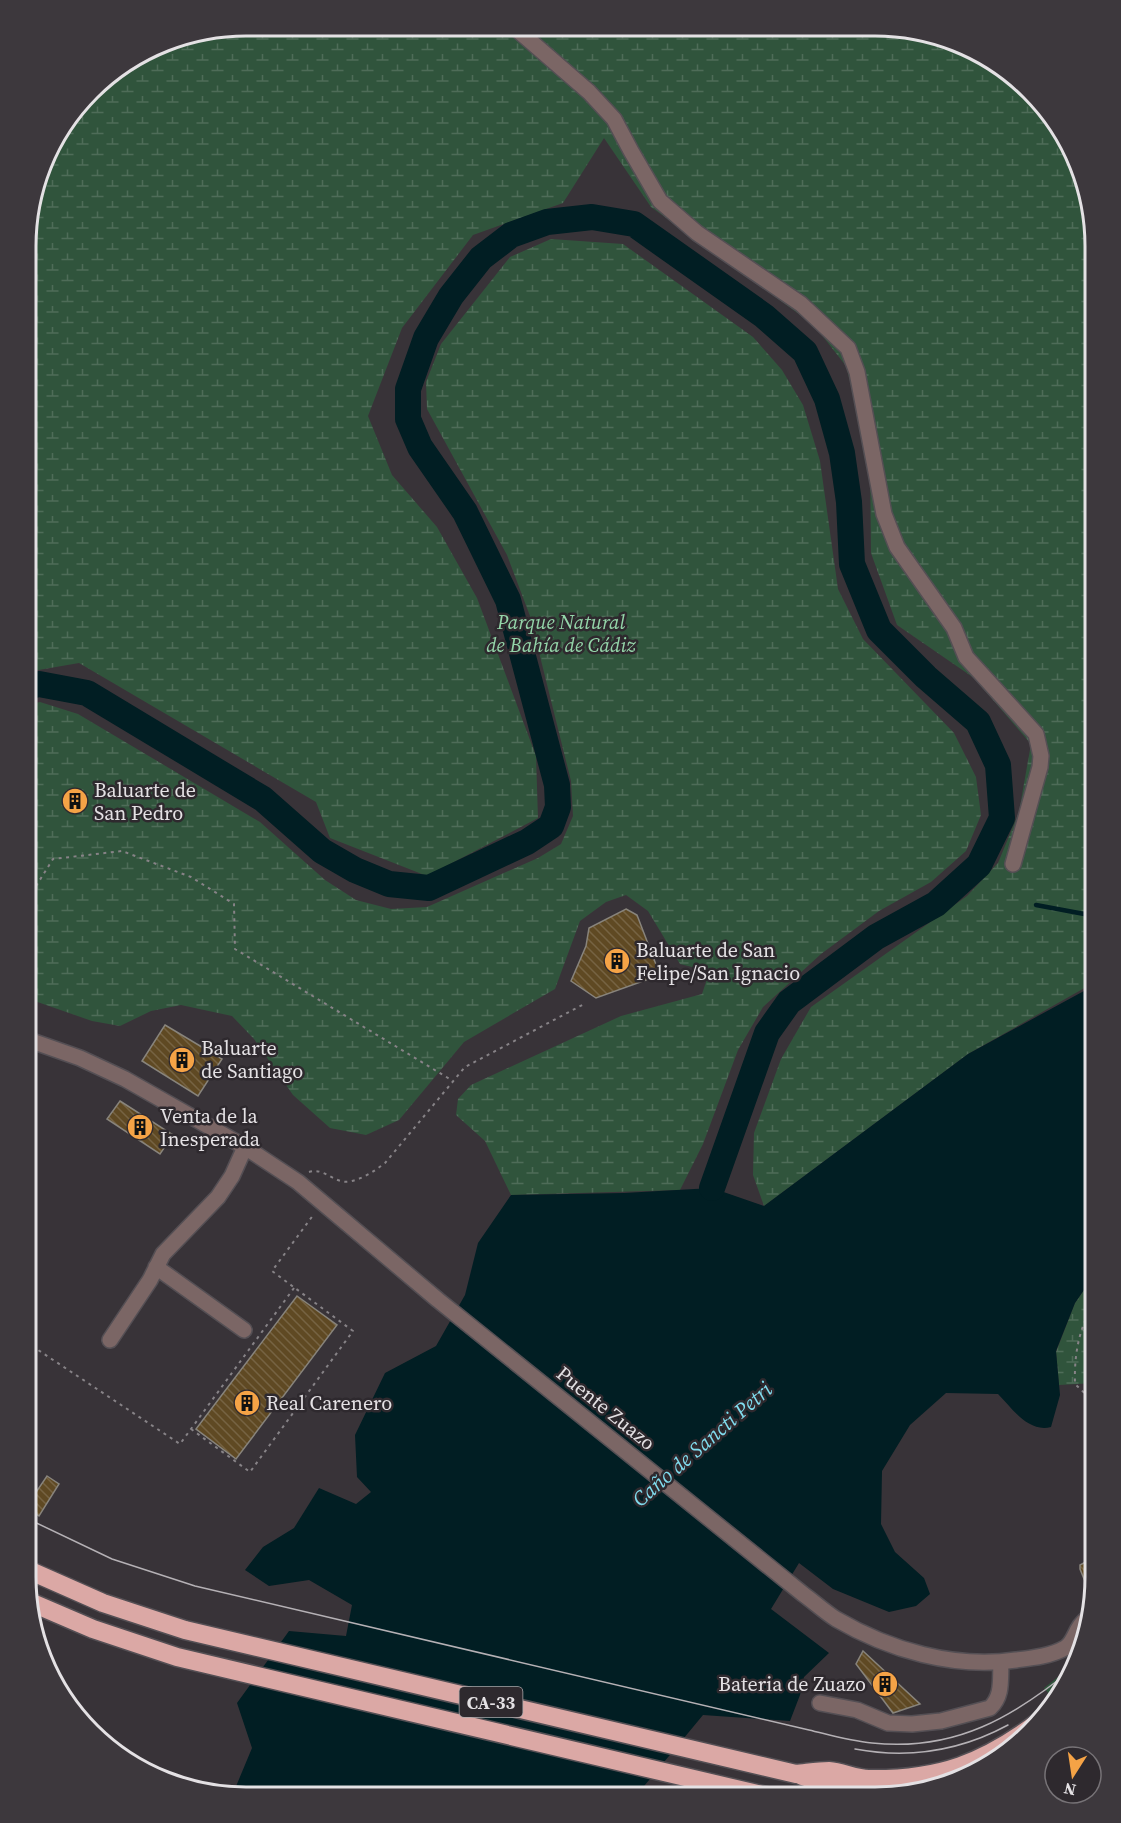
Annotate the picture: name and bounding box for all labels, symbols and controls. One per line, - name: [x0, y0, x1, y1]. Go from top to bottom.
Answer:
- park label: Parque Natural de Bahía de Cádiz: [486, 608, 637, 659]
- place label: Baluarte de San Pedro: [94, 776, 196, 827]
- building icon: Baluarte de San Pedro: [60, 786, 90, 816]
- place label: Baluarte de San Felipe/San Ignacio: [636, 936, 800, 987]
- building icon: Baluarte de San Felipe/San Ignacio: [602, 946, 632, 976]
- place label: Baluarte de Santiago: [201, 1034, 303, 1085]
- building icon: Baluarte de Santiago: [167, 1045, 197, 1075]
- place label: Venta de la Inesperada: [160, 1102, 261, 1153]
- building icon: Venta de la Inesperada: [125, 1112, 155, 1142]
- street label: Puente Zuazo: [551, 1359, 661, 1457]
- water label: Caño de Sancti Petri: [626, 1375, 779, 1513]
- building icon: Real Carenero: [232, 1388, 262, 1418]
- place label: Real Carenero: [266, 1389, 392, 1417]
- building icon: Bateria de Zuazo: [870, 1669, 900, 1699]
- place label: Bateria de Zuazo: [718, 1670, 866, 1698]
- road number: CA-33: [460, 1687, 522, 1717]
- north arrow: [1043, 1745, 1103, 1805]
- text: N: [1062, 1778, 1078, 1802]

